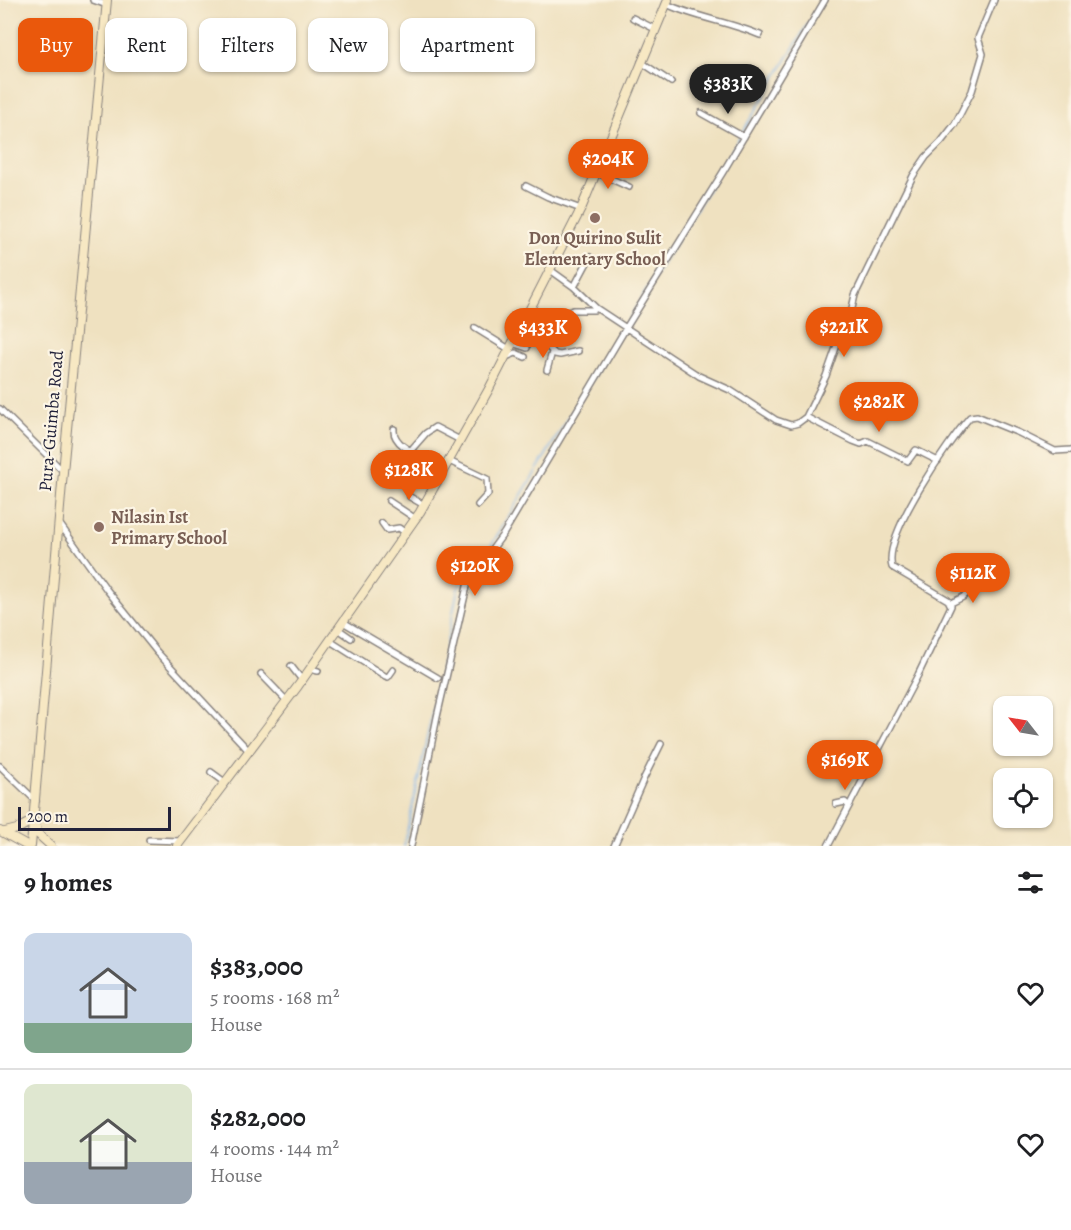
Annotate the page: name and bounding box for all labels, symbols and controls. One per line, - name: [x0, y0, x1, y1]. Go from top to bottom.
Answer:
- chip: Buy: [18, 18, 93, 72]
- chip: Rent: [105, 18, 187, 72]
- chip: Filters: [199, 18, 296, 72]
- chip: New: [308, 18, 388, 72]
- chip: Apartment: [400, 18, 535, 72]
- pin: $383K: [686, 64, 770, 115]
- text: $383K: [703, 70, 753, 97]
- pin: $204K: [566, 139, 650, 190]
- text: $204K: [582, 145, 634, 172]
- marker: Don Quirino Sulit Elementary School: [588, 211, 602, 225]
- place label: Don Quirino Sulit Elementary School: [524, 226, 666, 271]
- pin: $221K: [802, 307, 886, 358]
- pin: $433K: [501, 308, 585, 359]
- text: $221K: [820, 313, 868, 340]
- text: $433K: [518, 314, 568, 341]
- street label: Pura-Guimba Road: [33, 349, 69, 493]
- pin: $282K: [837, 382, 921, 433]
- text: $282K: [853, 388, 905, 415]
- pin: $128K: [367, 450, 451, 501]
- text: $128K: [385, 456, 433, 483]
- place label: Nilasin Ist Primary School: [111, 505, 227, 550]
- marker: Nilasin Ist Primary School: [92, 520, 106, 534]
- pin: $120K: [433, 546, 517, 597]
- text: $120K: [450, 552, 500, 579]
- pin: $112K: [931, 553, 1015, 604]
- text: $112K: [950, 559, 996, 586]
- north arrow: [993, 696, 1053, 756]
- map controls: [993, 696, 1053, 828]
- pin: $169K: [803, 740, 887, 791]
- text: $169K: [821, 746, 869, 773]
- button: locate: [993, 768, 1053, 828]
- scale bar: [18, 804, 171, 832]
- text: 200 m: [27, 806, 68, 828]
- text: 9 homes: [24, 865, 113, 900]
- icon: filters: [1014, 866, 1047, 899]
- text: $383,000: [210, 949, 303, 984]
- icon: home: [72, 957, 144, 1029]
- icon: heart: [1014, 977, 1047, 1010]
- text: 5 rooms · 168 m²: [210, 984, 339, 1011]
- text: House: [210, 1011, 262, 1038]
- text: $282,000: [210, 1100, 306, 1135]
- icon: home: [72, 1108, 144, 1180]
- icon: heart: [1014, 1128, 1047, 1161]
- text: 4 rooms · 144 m²: [210, 1135, 339, 1162]
- text: House: [210, 1162, 262, 1189]

